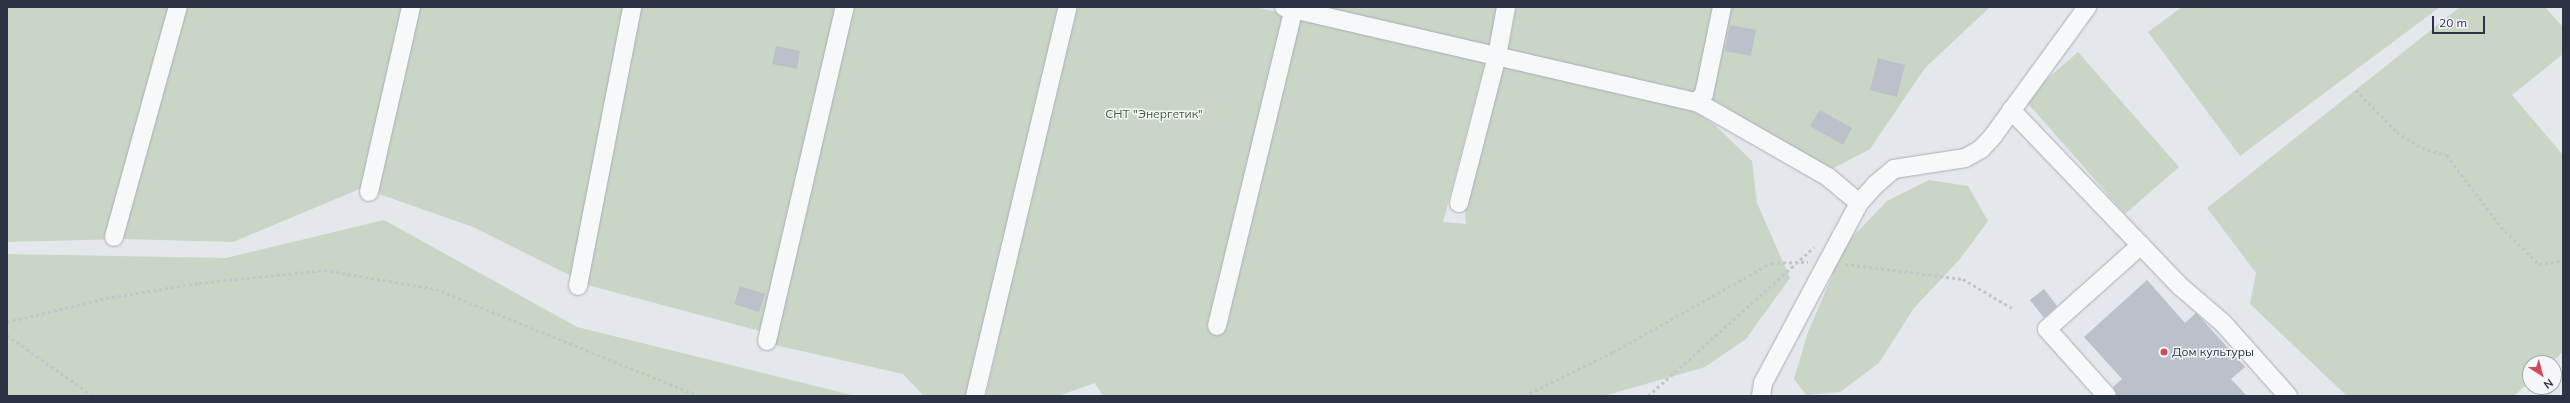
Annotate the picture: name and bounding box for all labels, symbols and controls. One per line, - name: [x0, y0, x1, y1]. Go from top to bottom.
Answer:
- scale bar: [2434, 8, 2487, 34]
- text: 20 m: [2439, 15, 2467, 30]
- park label: СНТ "Энергетик": [1105, 107, 1203, 121]
- place label: Дом культуры: [2172, 345, 2254, 359]
- marker: Дом культуры: [2159, 347, 2169, 357]
- north arrow: [2522, 355, 2562, 395]
- text: N: [2541, 376, 2556, 392]

